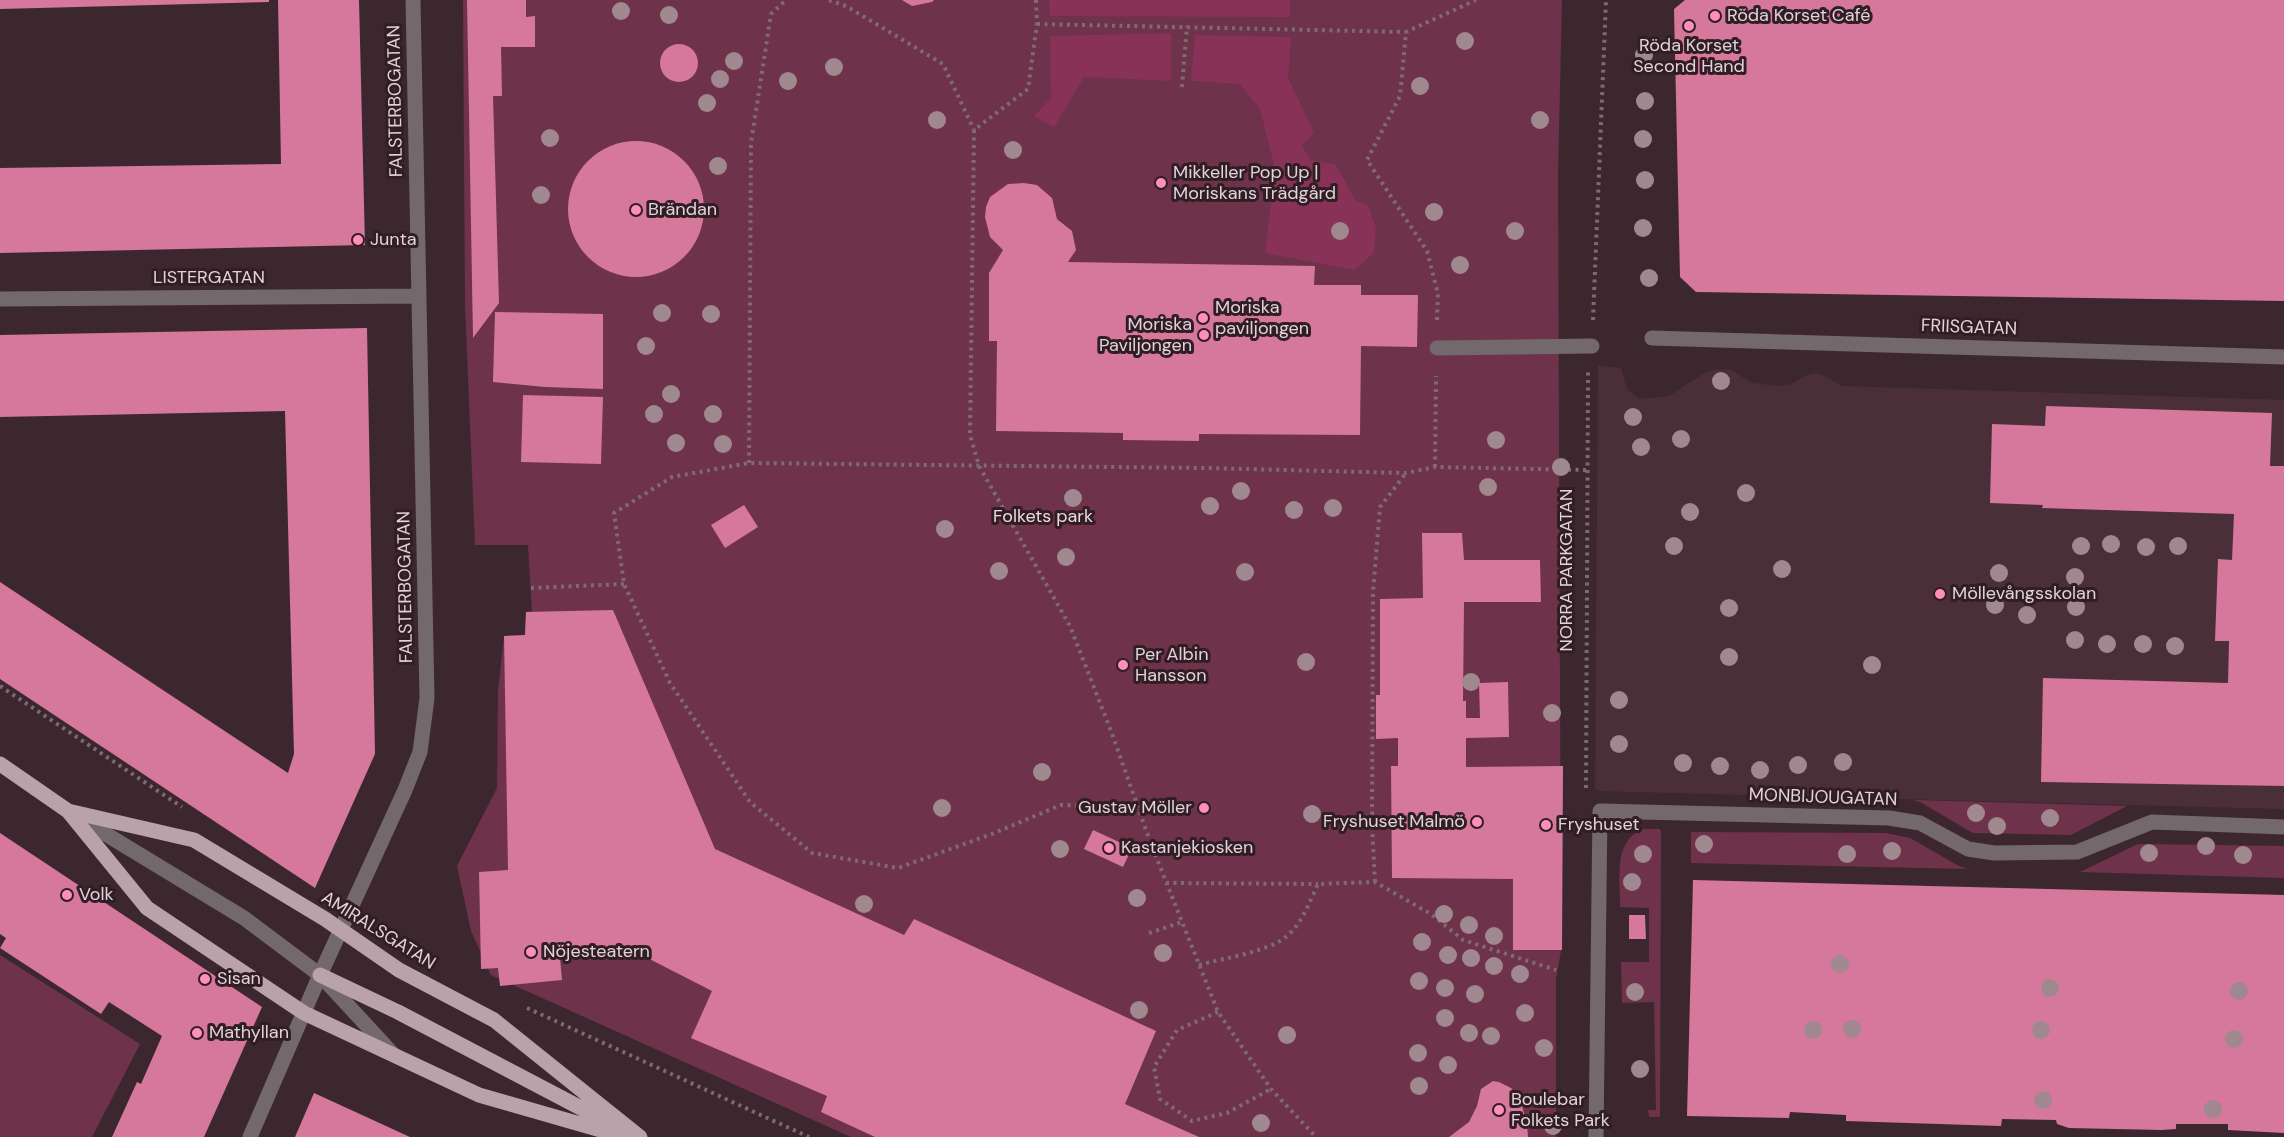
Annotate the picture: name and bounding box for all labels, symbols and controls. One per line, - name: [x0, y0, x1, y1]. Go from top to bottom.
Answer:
- place label: Röda Korset Café: [1727, 5, 1870, 27]
- marker: Röda Korset Café: [1708, 9, 1722, 23]
- marker: Röda Korset Second Hand: [1682, 19, 1696, 33]
- street label: FALSTERBOGATAN: [384, 25, 408, 177]
- place label: Röda Korset Second Hand: [1633, 35, 1745, 78]
- place label: Mikkeller Pop Up | Moriskans Trädgård: [1173, 162, 1336, 204]
- marker: Mikkeller Pop Up | Moriskans Trädgård: [1154, 176, 1168, 190]
- place label: Brändan: [648, 199, 717, 221]
- marker: Brändan: [629, 203, 643, 217]
- place label: Junta: [370, 229, 417, 251]
- marker: Junta: [351, 233, 365, 247]
- street label: LISTERGATAN: [153, 267, 265, 289]
- place label: Moriska paviljongen: [1215, 297, 1309, 340]
- marker: Moriska paviljongen: [1196, 311, 1210, 325]
- place label: Moriska Paviljongen: [1099, 314, 1192, 356]
- street label: FRIISGATAN: [1920, 316, 2018, 340]
- marker: Moriska Paviljongen: [1197, 328, 1211, 342]
- street label: NORRA PARKGATAN: [1556, 488, 1578, 652]
- park label: Folkets park: [993, 506, 1093, 528]
- street label: FALSTERBOGATAN: [394, 511, 418, 663]
- place label: Möllevångsskolan: [1952, 583, 2096, 605]
- marker: Möllevångsskolan: [1933, 587, 1947, 601]
- place label: Per Albin Hansson: [1135, 644, 1208, 686]
- marker: Per Albin Hansson: [1116, 658, 1130, 672]
- street label: MONBIJOUGATAN: [1748, 785, 1898, 811]
- place label: Gustav Möller: [1078, 797, 1192, 819]
- marker: Gustav Möller: [1197, 801, 1211, 815]
- place label: Fryshuset Malmö: [1323, 811, 1465, 833]
- place label: Fryshuset: [1558, 814, 1639, 836]
- marker: Fryshuset Malmö: [1470, 815, 1484, 829]
- marker: Fryshuset: [1539, 818, 1553, 832]
- place label: Kastanjekiosken: [1121, 837, 1253, 859]
- marker: Kastanjekiosken: [1102, 841, 1116, 855]
- place label: Volk: [79, 884, 114, 906]
- street label: AMIRALSGATAN: [317, 887, 439, 975]
- marker: Volk: [60, 888, 74, 902]
- place label: Nöjesteatern: [543, 941, 650, 963]
- marker: Nöjesteatern: [524, 945, 538, 959]
- place label: Sisan: [217, 968, 261, 990]
- marker: Sisan: [198, 972, 212, 986]
- place label: Mathyllan: [209, 1022, 289, 1044]
- marker: Mathyllan: [190, 1026, 204, 1040]
- place label: Boulebar Folkets Park: [1511, 1089, 1610, 1132]
- marker: Boulebar Folkets Park: [1492, 1103, 1506, 1117]

